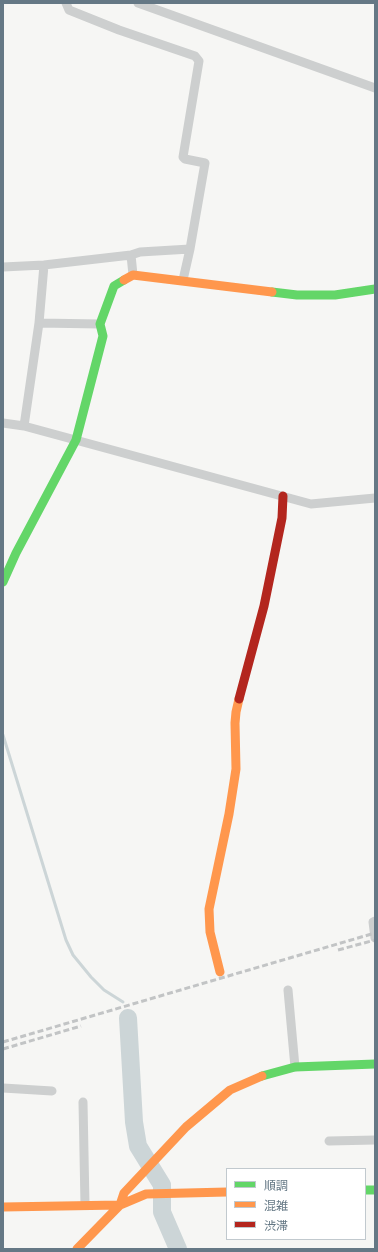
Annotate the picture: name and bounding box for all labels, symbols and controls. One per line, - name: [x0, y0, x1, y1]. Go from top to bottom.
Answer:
- legend: [226, 1168, 366, 1240]
- text: 順調: [264, 1178, 288, 1192]
- text: 混雑: [264, 1198, 288, 1212]
- text: 渋滞: [264, 1218, 288, 1232]

